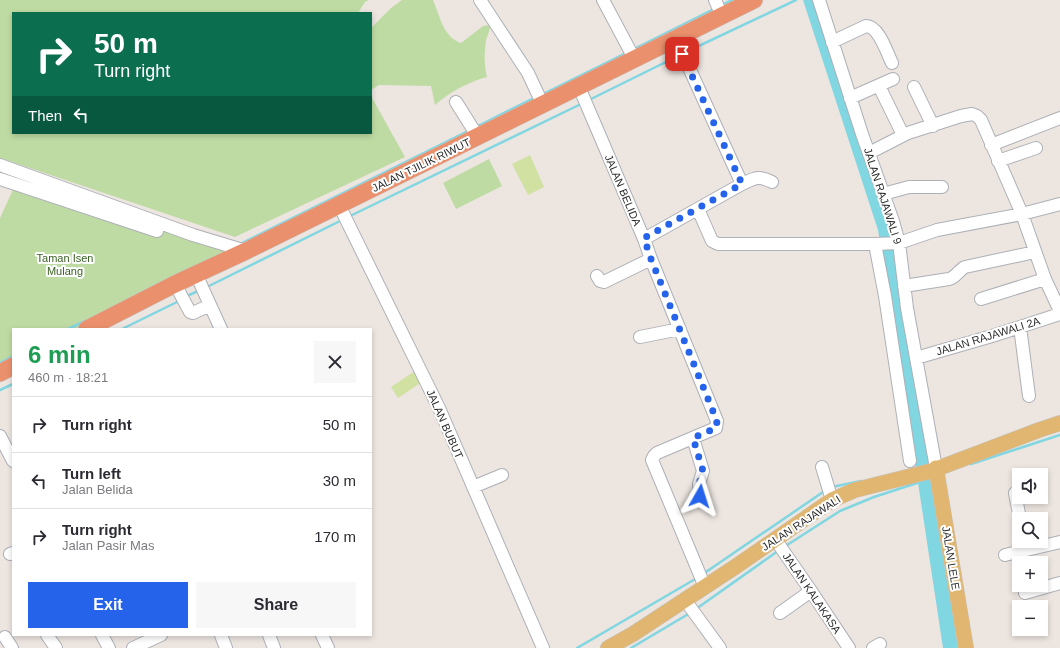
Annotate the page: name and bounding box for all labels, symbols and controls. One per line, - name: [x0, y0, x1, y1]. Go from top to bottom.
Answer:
- icon: right: [28, 28, 80, 80]
- text: 50 m: [94, 28, 158, 59]
- pin: [665, 37, 699, 71]
- icon: arrive: [671, 43, 693, 65]
- text: Turn right: [94, 61, 170, 81]
- icon: left: [70, 104, 92, 126]
- text: Then: [28, 107, 62, 124]
- street label: JALAN TJILIK RIWUT: [370, 136, 472, 194]
- street label: JALAN RAJAWALI 9: [862, 146, 904, 246]
- street label: JALAN BELIDA: [603, 152, 644, 228]
- park label: Taman Isen Mulang: [37, 252, 93, 277]
- street label: JALAN RAJAWALI 2A: [935, 314, 1042, 358]
- text: 6 min: [28, 341, 91, 368]
- button: close: [314, 341, 356, 383]
- text: 460 m · 18:21: [28, 370, 108, 385]
- street label: JALAN BUBUT: [424, 387, 466, 461]
- icon: right: [28, 414, 50, 436]
- text: Turn right: [62, 416, 132, 433]
- text: 50 m: [323, 416, 356, 433]
- text: Turn left: [62, 465, 121, 482]
- map controls: [1012, 468, 1048, 636]
- button: sound: [1012, 468, 1048, 504]
- icon: left: [28, 470, 50, 492]
- text: 30 m: [323, 472, 356, 489]
- position arrow: [679, 475, 721, 517]
- text: Jalan Belida: [62, 482, 133, 497]
- street label: JALAN RAJAWALI: [759, 493, 843, 553]
- button: search: [1012, 512, 1048, 548]
- text: Turn right: [62, 521, 132, 538]
- street label: JALAN LELE: [940, 525, 962, 591]
- icon: right: [28, 526, 50, 548]
- text: 170 m: [314, 528, 356, 545]
- text: Jalan Pasir Mas: [62, 538, 154, 553]
- street label: JALAN KALAKASA: [781, 550, 844, 636]
- button: +: [1012, 556, 1048, 592]
- button: Exit: [28, 582, 188, 628]
- button: Share: [196, 582, 356, 628]
- button: −: [1012, 600, 1048, 636]

